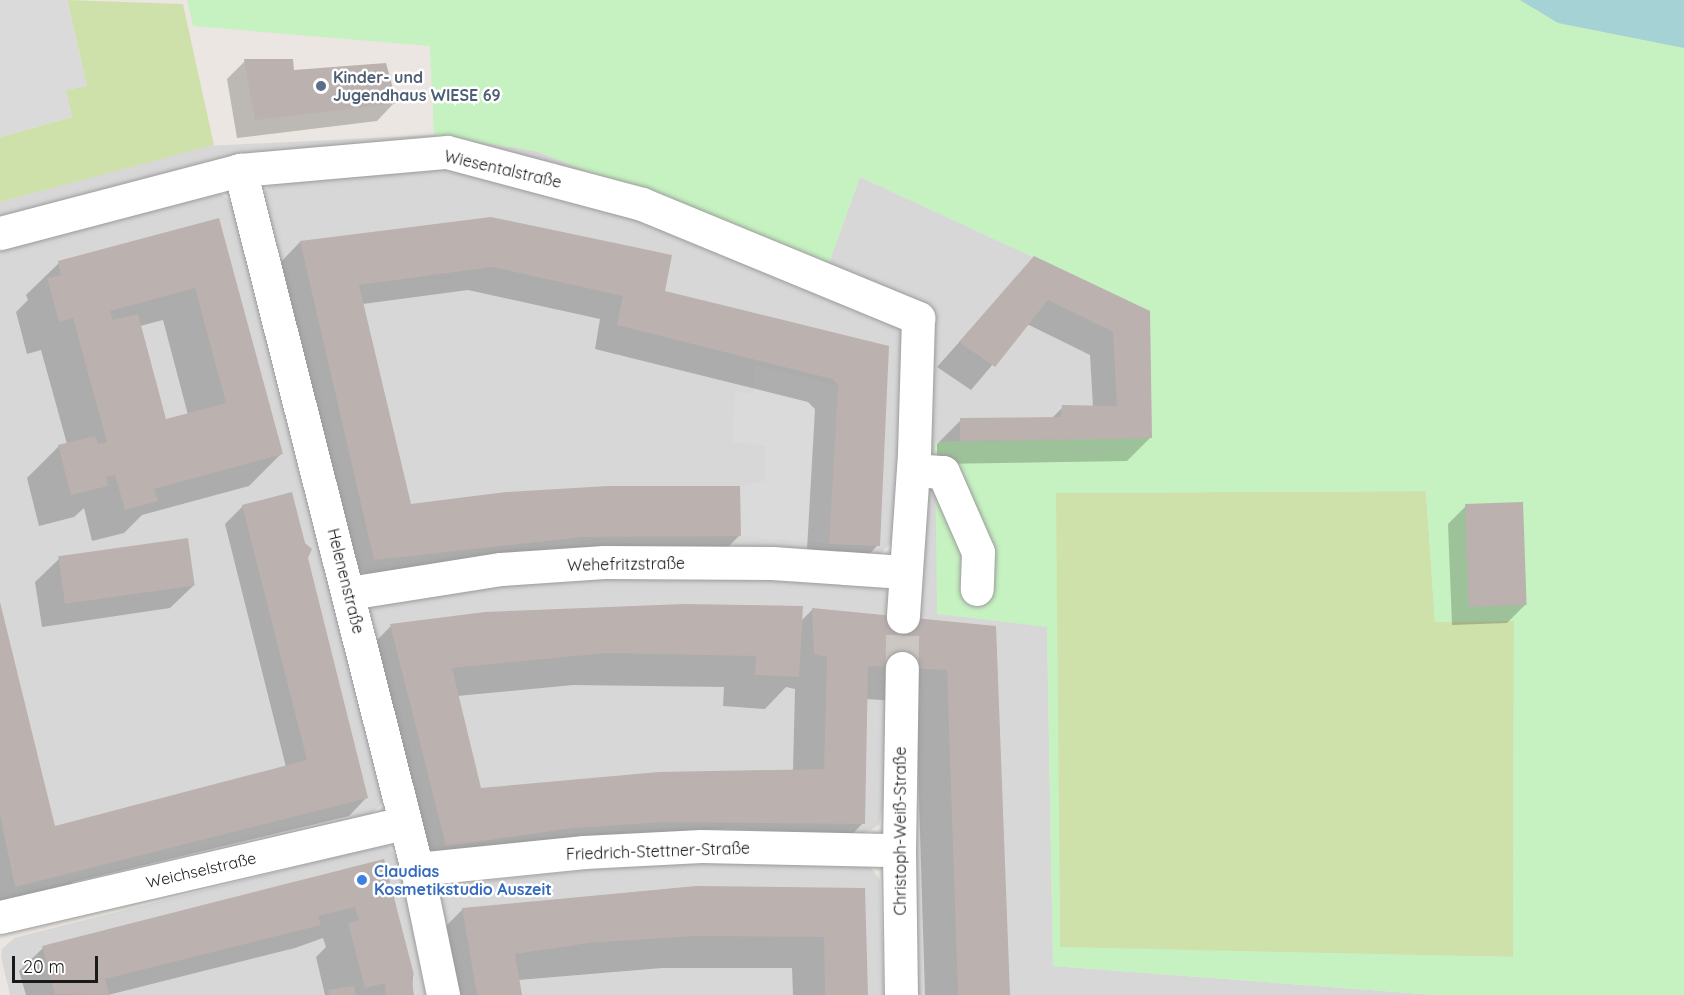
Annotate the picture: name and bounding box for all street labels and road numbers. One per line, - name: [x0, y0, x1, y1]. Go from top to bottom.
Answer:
- street label: Wiesentalstraße: [442, 146, 564, 192]
- street label: Helenenstraße: [324, 526, 368, 636]
- street label: Wehefritzstraße: [567, 553, 685, 575]
- street label: Christoph-Weiß-Straße: [890, 746, 910, 916]
- street label: Friedrich-Stettner-Straße: [566, 838, 750, 864]
- street label: Weichselstraße: [144, 848, 258, 892]

